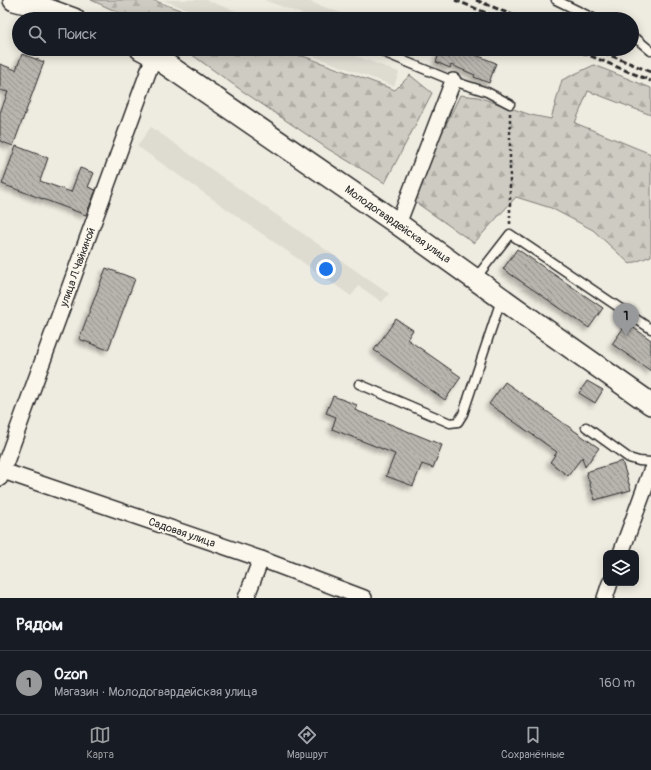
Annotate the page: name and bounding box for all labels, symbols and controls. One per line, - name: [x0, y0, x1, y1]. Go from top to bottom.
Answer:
- search box: [12, 12, 639, 56]
- icon: search: [26, 23, 48, 45]
- text: Поиск: [58, 25, 97, 44]
- street label: Молодогвардейская улица: [342, 183, 453, 266]
- street label: улица Л.Чайкиной: [57, 226, 98, 309]
- your location: [316, 259, 336, 279]
- pin: 1: [613, 303, 639, 336]
- street label: Садовая улица: [147, 515, 217, 550]
- map controls: [603, 550, 639, 586]
- button: layers: [603, 550, 639, 586]
- text: Рядом: [16, 614, 63, 635]
- text: Ozon: [54, 665, 88, 684]
- text: 1: [26, 675, 32, 691]
- text: 160 m: [599, 675, 635, 691]
- text: Магазин · Молодогвардейская улица: [54, 684, 257, 700]
- tab: Карта: [86, 724, 114, 761]
- tab: Маршрут: [287, 724, 328, 761]
- tab: Сохранённые: [501, 724, 565, 761]

